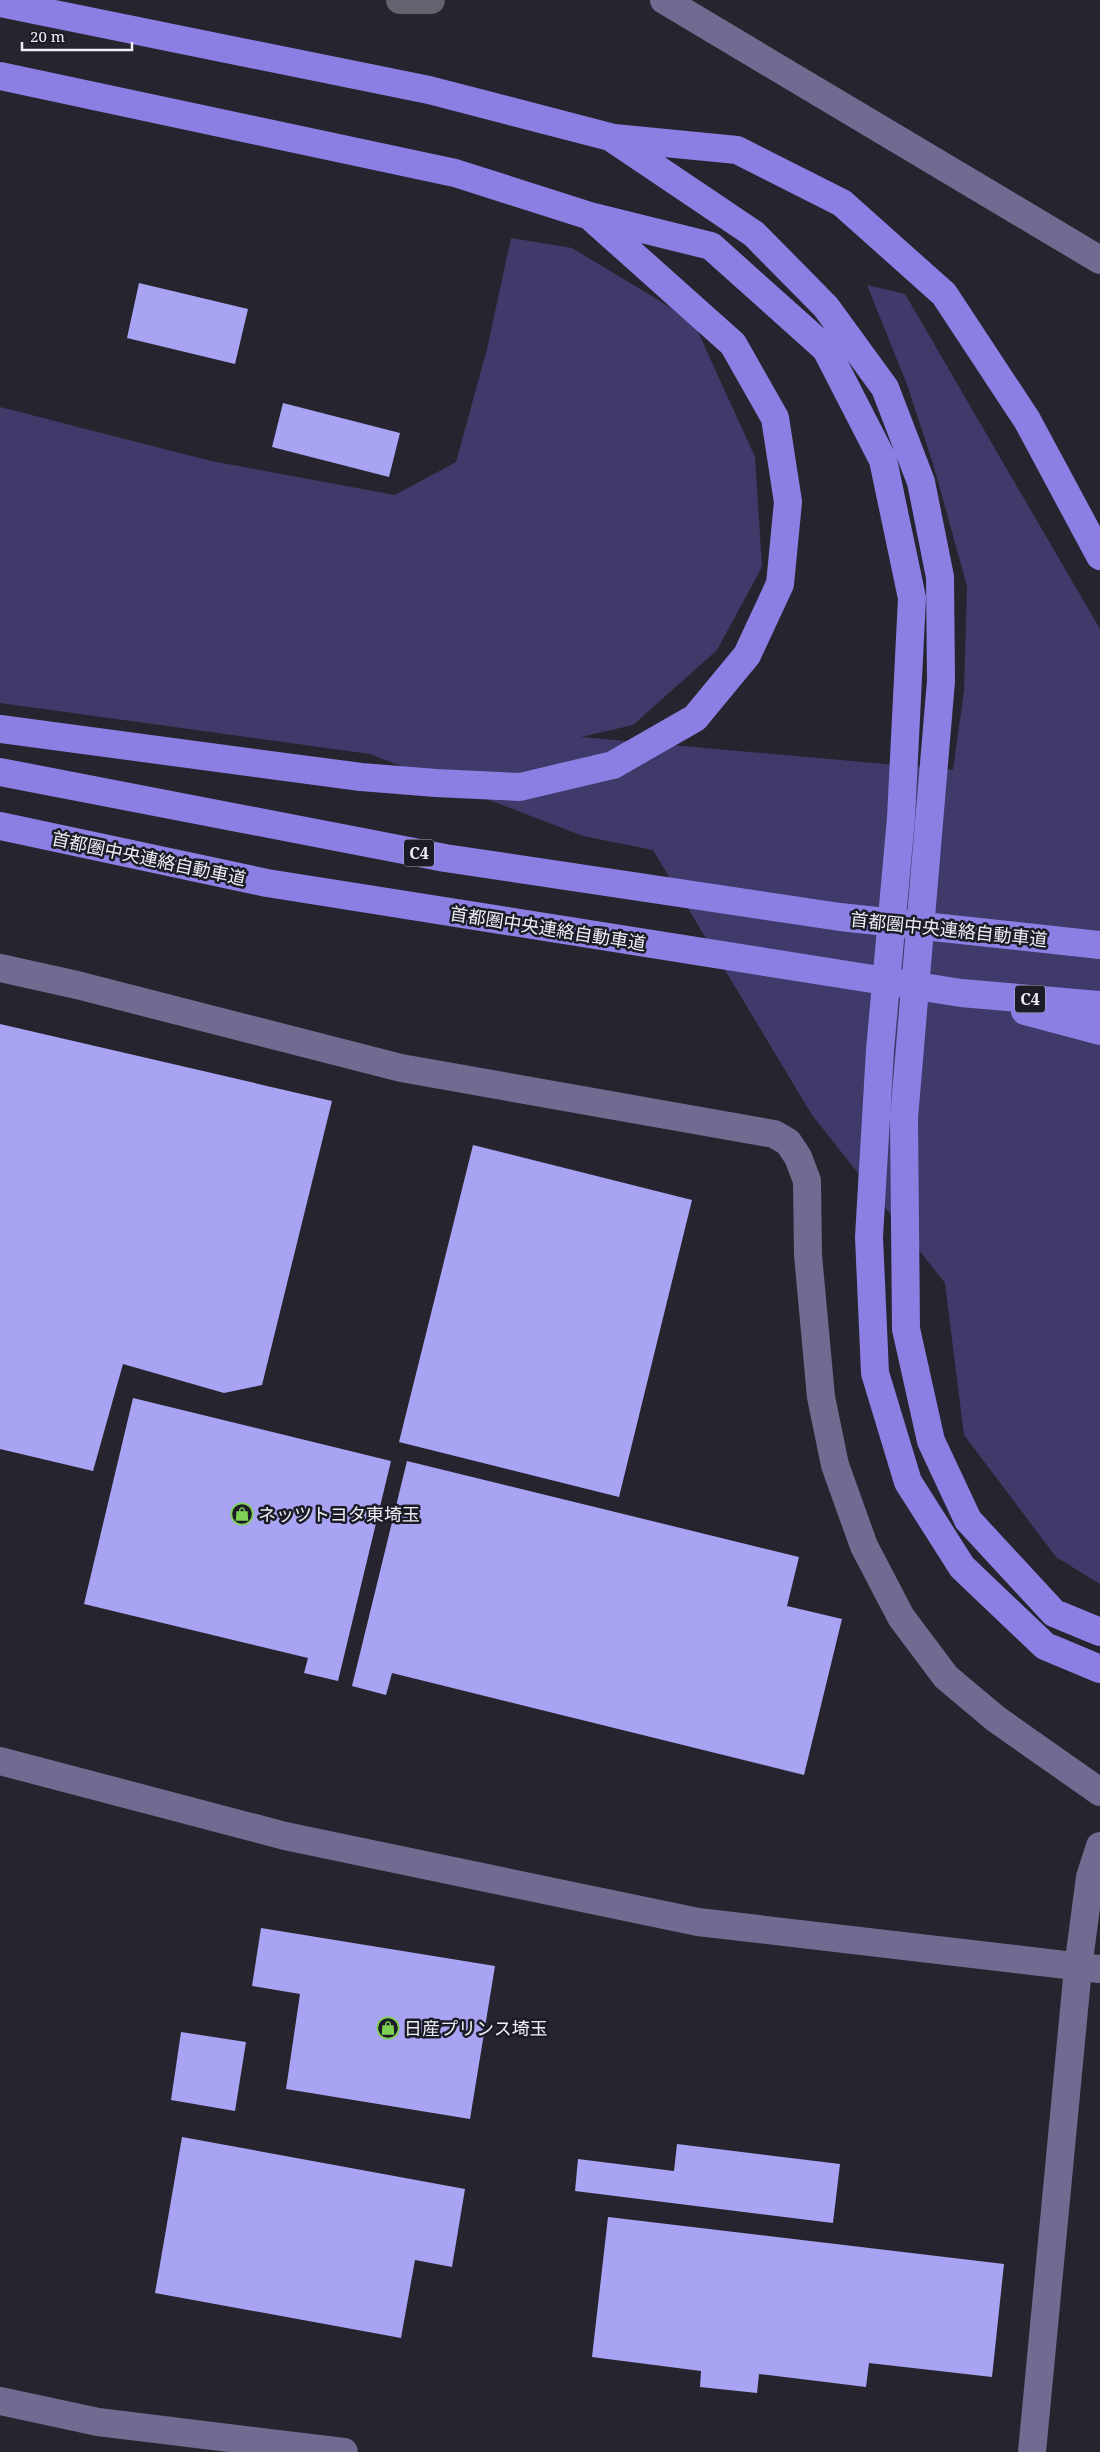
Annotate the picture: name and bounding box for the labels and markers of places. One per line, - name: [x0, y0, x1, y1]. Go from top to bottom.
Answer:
- shop icon: ネッツトヨタ東埼玉: [230, 1502, 254, 1526]
- place label: ネッツトヨタ東埼玉: [258, 1502, 420, 1526]
- shop icon: 日産プリンス埼玉: [376, 2016, 400, 2040]
- place label: 日産プリンス埼玉: [404, 2016, 548, 2040]

